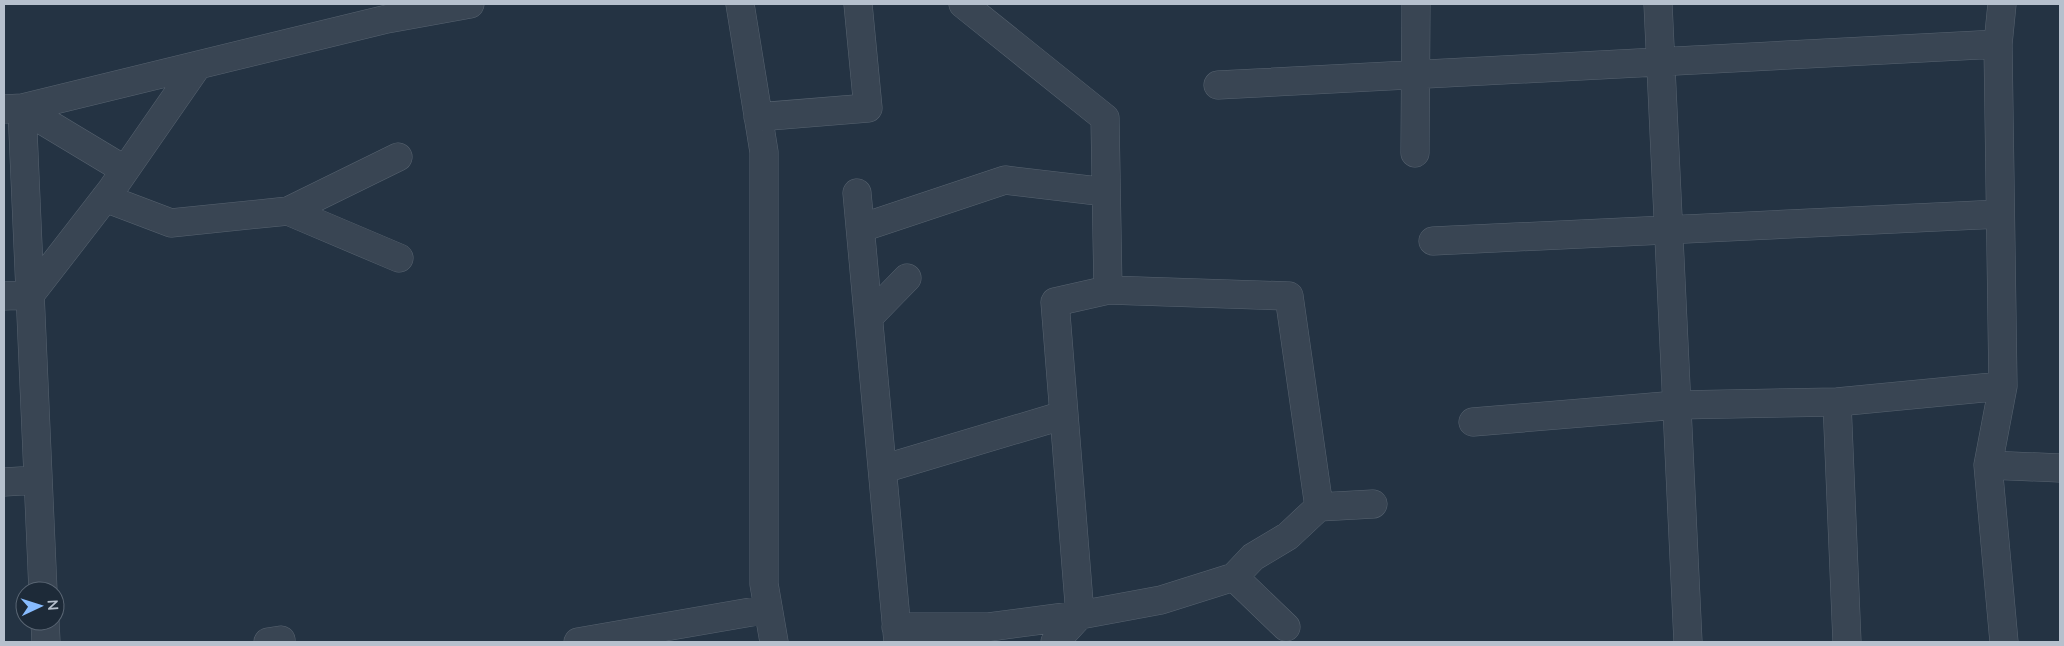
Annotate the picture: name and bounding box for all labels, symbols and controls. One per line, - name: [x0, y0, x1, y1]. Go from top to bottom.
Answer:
- north arrow: [15, 581, 65, 631]
- text: N: [45, 599, 62, 611]

